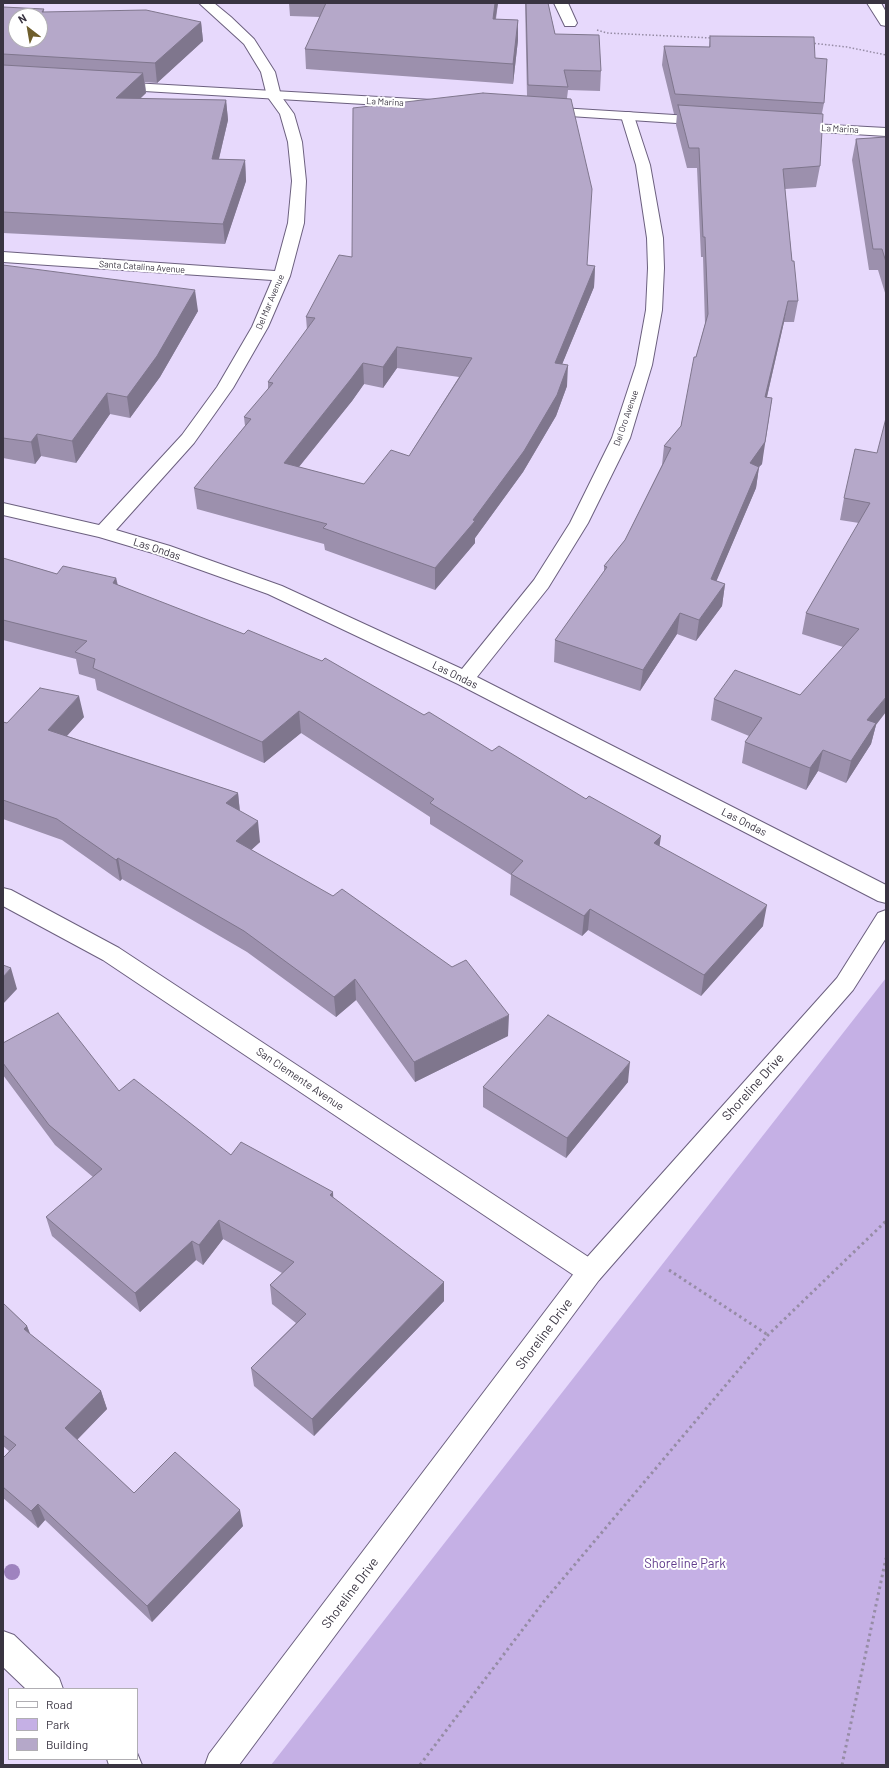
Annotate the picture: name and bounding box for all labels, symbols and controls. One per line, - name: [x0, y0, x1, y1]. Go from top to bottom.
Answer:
- north arrow: [8, 8, 48, 48]
- text: N: [16, 11, 29, 26]
- street label: La Marina: [366, 96, 404, 108]
- street label: La Marina: [821, 123, 859, 135]
- street label: Santa Catalina Avenue: [99, 259, 185, 275]
- street label: Del Mar Avenue: [254, 273, 286, 331]
- street label: Del Oro Avenue: [611, 389, 641, 447]
- street label: Las Ondas: [132, 535, 182, 563]
- street label: Las Ondas: [430, 658, 480, 692]
- street label: Las Ondas: [719, 805, 769, 839]
- street label: San Clemente Avenue: [254, 1045, 346, 1113]
- street label: Shoreline Drive: [719, 1050, 787, 1124]
- street label: Shoreline Drive: [512, 1295, 576, 1373]
- street label: Shoreline Drive: [318, 1554, 382, 1632]
- park label: Shoreline Park: [644, 1556, 726, 1572]
- legend: [8, 1688, 138, 1760]
- text: Road: [46, 1697, 73, 1711]
- text: Park: [46, 1717, 70, 1731]
- text: Building: [46, 1737, 88, 1751]

